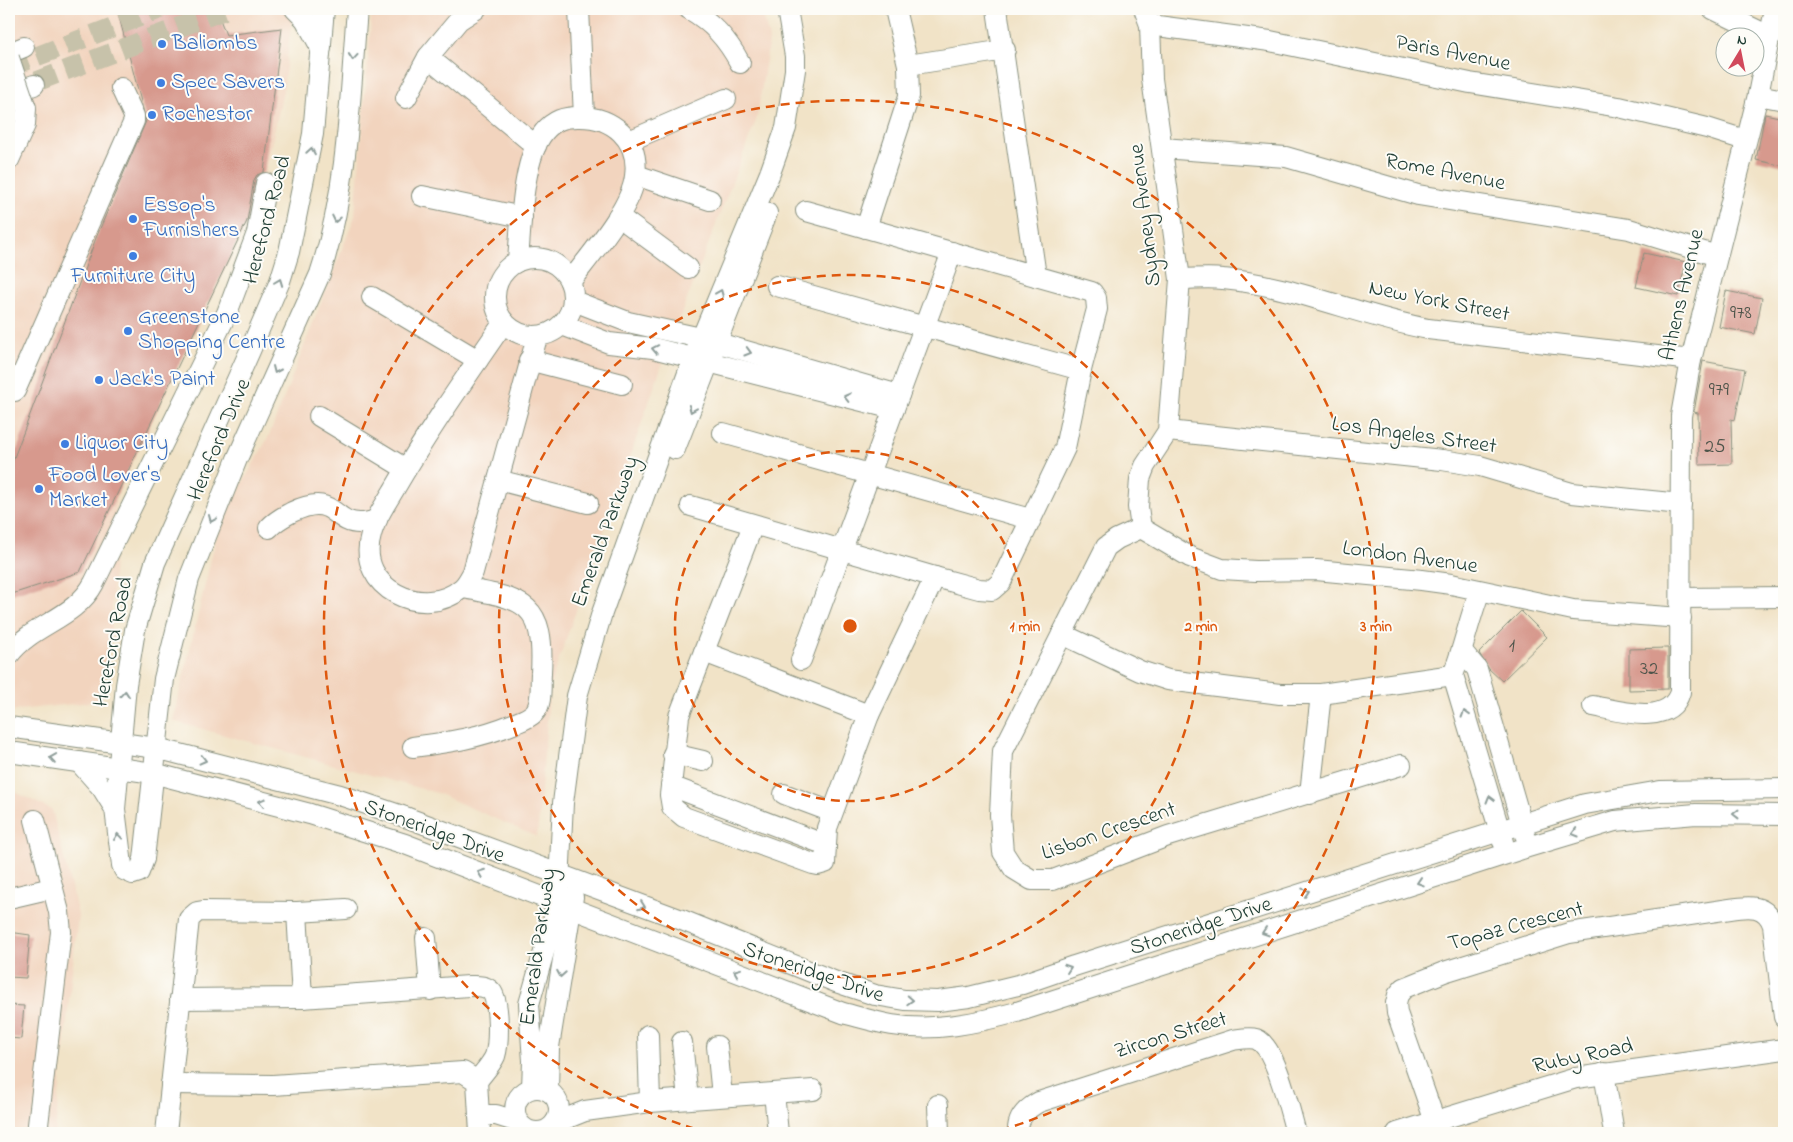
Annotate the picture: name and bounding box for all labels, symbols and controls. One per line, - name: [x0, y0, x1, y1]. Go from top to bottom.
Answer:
- street label: Paris Avenue: [1393, 27, 1513, 81]
- place label: Baliombs: [171, 28, 258, 60]
- north arrow: [1716, 28, 1766, 78]
- text: N: [1736, 30, 1748, 52]
- marker: Baliombs: [156, 38, 168, 50]
- one-way arrow: [348, 54, 359, 62]
- place label: Spec Savers: [171, 67, 285, 99]
- marker: Spec Savers: [155, 77, 167, 89]
- place label: Rochestor: [162, 99, 253, 131]
- marker: Rochestor: [146, 109, 158, 121]
- street label: Sydney Avenue: [1121, 142, 1172, 288]
- street label: Rome Avenue: [1382, 146, 1508, 200]
- one-way arrow: [305, 147, 315, 155]
- street label: Hereford Road: [235, 152, 301, 288]
- place label: Essop's Furnishers: [142, 190, 239, 247]
- marker: Essop's Furnishers: [127, 213, 139, 225]
- one-way arrow: [331, 214, 341, 223]
- street label: Athens Avenue: [1652, 226, 1714, 364]
- marker: Furniture City: [127, 250, 139, 262]
- place label: Furniture City: [70, 261, 195, 294]
- street label: New York Street: [1366, 273, 1513, 331]
- one-way arrow: [273, 278, 283, 286]
- one-way arrow: [714, 289, 725, 298]
- house number: 978: [1730, 299, 1752, 328]
- place label: Greenstone Shopping Centre: [138, 302, 285, 360]
- marker: Greenstone Shopping Centre: [122, 325, 134, 337]
- one-way arrow: [651, 345, 660, 355]
- one-way arrow: [744, 346, 752, 356]
- place label: Jack's Paint: [109, 364, 216, 396]
- one-way arrow: [272, 365, 283, 374]
- marker: Jack's Paint: [93, 374, 105, 386]
- street label: Hereford Drive: [180, 374, 260, 506]
- house number: 979: [1709, 376, 1729, 405]
- one-way arrow: [842, 392, 851, 403]
- one-way arrow: [687, 404, 698, 413]
- street label: Los Angeles Street: [1329, 409, 1499, 464]
- place label: Liquor City: [75, 428, 168, 461]
- house number: 25: [1704, 433, 1726, 462]
- marker: Liquor City: [59, 438, 71, 450]
- street label: Emerald Parkway: [564, 452, 649, 612]
- place label: Food Lover's Market: [48, 460, 161, 517]
- marker: Food Lover's Market: [33, 483, 45, 495]
- one-way arrow: [208, 514, 218, 523]
- street label: London Avenue: [1340, 533, 1480, 583]
- street label: Hereford Road: [86, 574, 142, 710]
- text: 1 min: [1010, 616, 1041, 638]
- text: 2 min: [1184, 616, 1218, 638]
- text: 3 min: [1359, 616, 1392, 638]
- centre of rings: [841, 617, 859, 635]
- house number: 1: [1509, 632, 1515, 661]
- house number: 32: [1640, 655, 1658, 684]
- one-way arrow: [119, 690, 130, 698]
- one-way arrow: [1460, 710, 1470, 719]
- one-way arrow: [49, 754, 57, 764]
- one-way arrow: [198, 754, 207, 765]
- street label: Stoneridge Drive: [359, 792, 509, 873]
- street label: Lisbon Crescent: [1037, 794, 1181, 870]
- one-way arrow: [1486, 795, 1496, 803]
- one-way arrow: [258, 797, 267, 808]
- one-way arrow: [1731, 809, 1739, 819]
- one-way arrow: [1571, 827, 1580, 837]
- one-way arrow: [113, 833, 124, 841]
- street label: Emerald Parkway: [512, 866, 567, 1028]
- one-way arrow: [477, 869, 486, 880]
- one-way arrow: [1416, 876, 1425, 886]
- one-way arrow: [1301, 887, 1309, 897]
- street label: Stoneridge Drive: [1126, 889, 1277, 966]
- street label: Topaz Crescent: [1444, 893, 1588, 961]
- one-way arrow: [637, 900, 645, 910]
- one-way arrow: [1262, 926, 1270, 936]
- street label: Stoneridge Drive: [737, 934, 888, 1013]
- one-way arrow: [1063, 964, 1071, 974]
- one-way arrow: [733, 968, 742, 978]
- one-way arrow: [556, 969, 566, 978]
- one-way arrow: [906, 995, 914, 1005]
- street label: Zircon Street: [1111, 1004, 1232, 1068]
- street label: Ruby Road: [1530, 1031, 1636, 1084]

